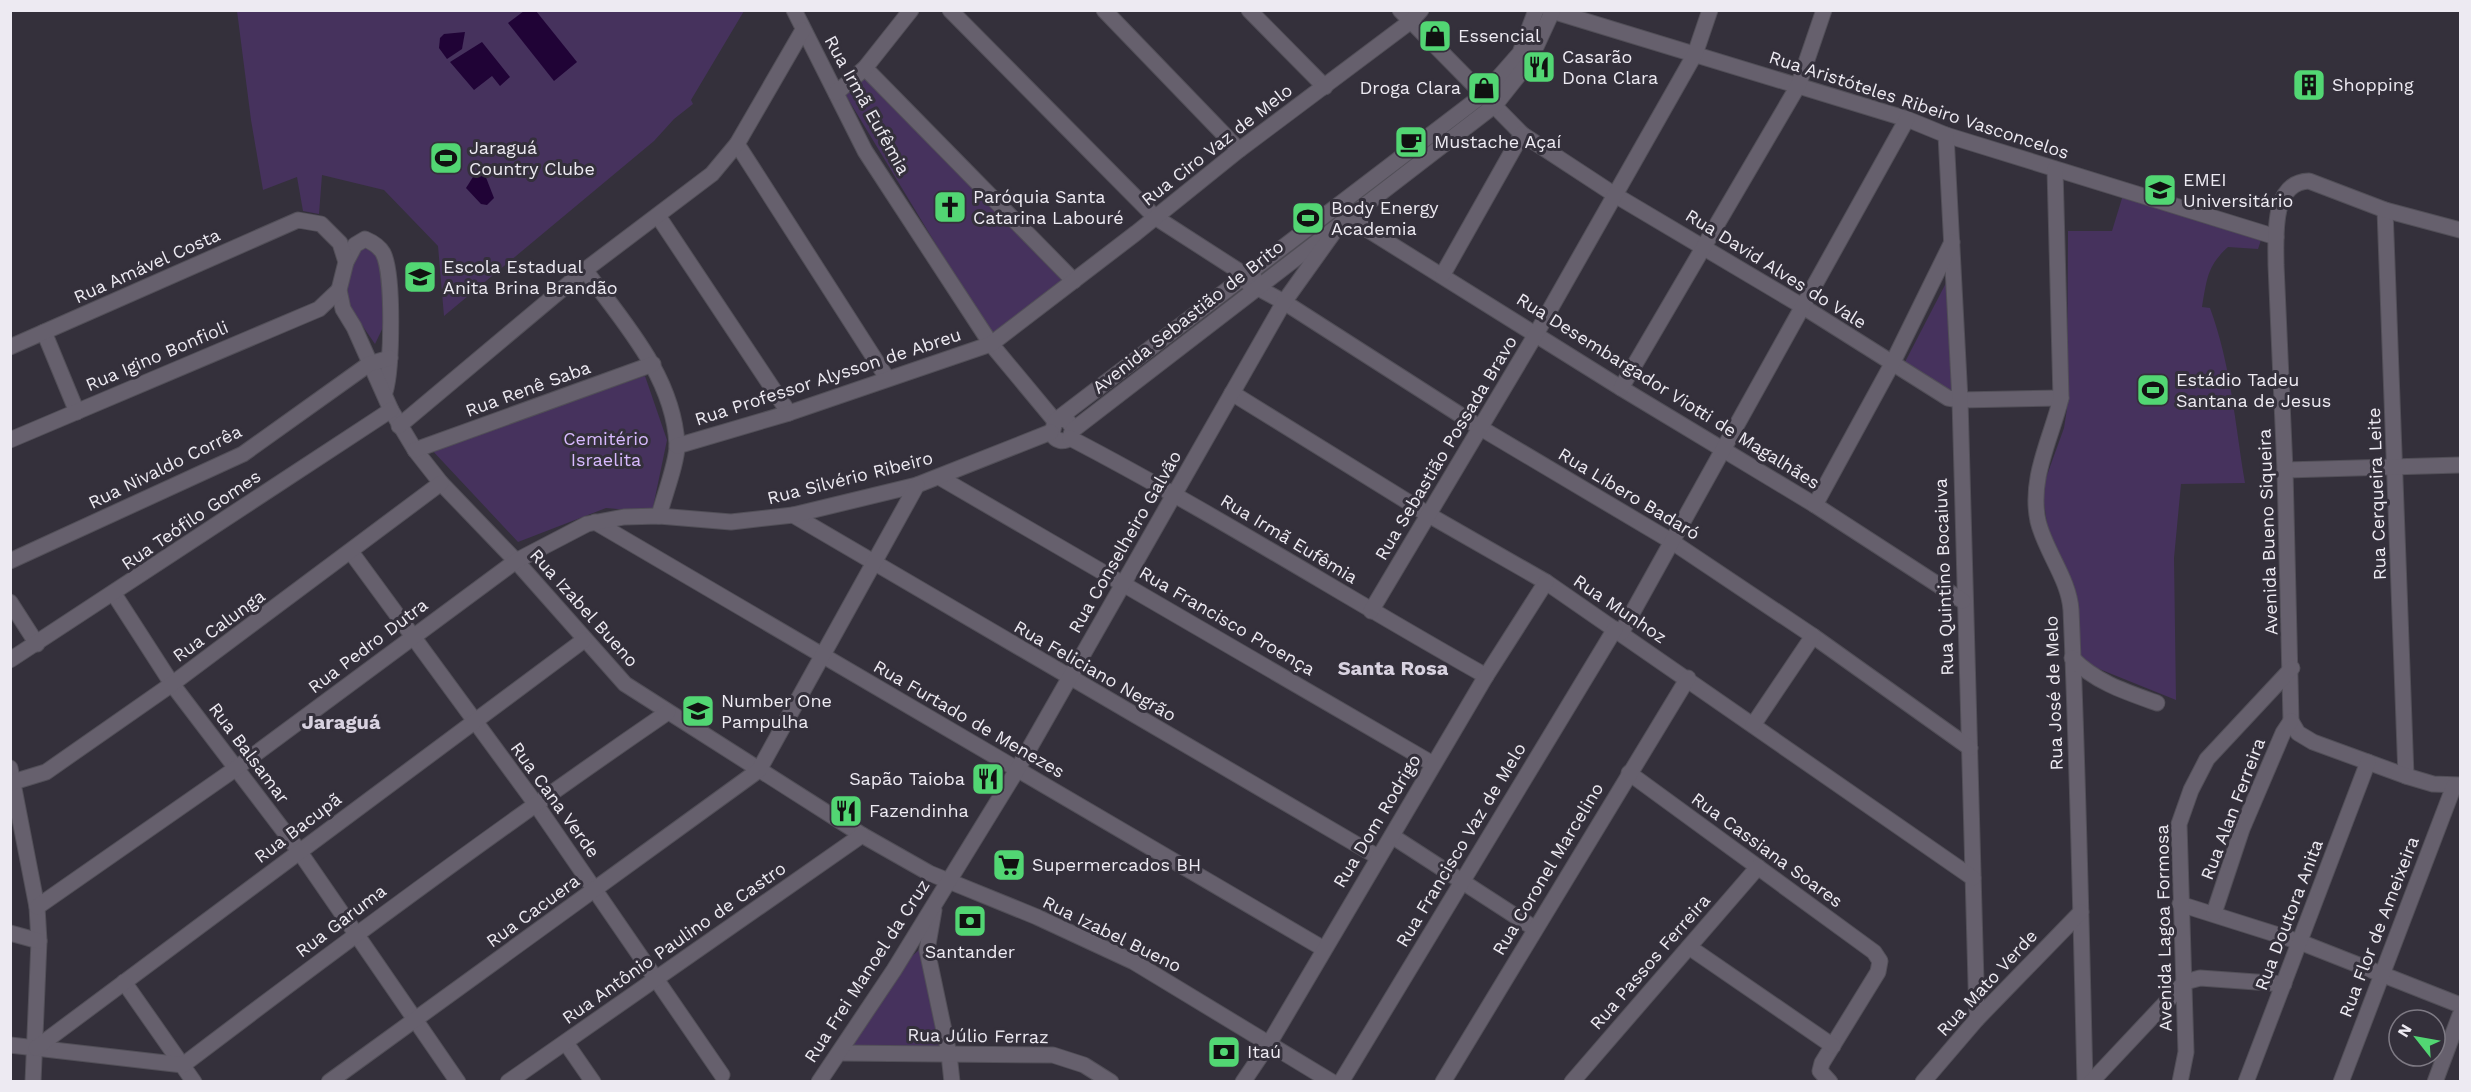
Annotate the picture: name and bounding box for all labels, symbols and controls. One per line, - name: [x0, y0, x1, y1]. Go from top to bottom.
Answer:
- shop icon: Essencial: [1417, 18, 1453, 54]
- place label: Essencial: [1458, 25, 1541, 46]
- street label: Rua Irmã Eufêmia: [820, 31, 914, 178]
- place label: Casarão Dona Clara: [1562, 46, 1658, 88]
- street label: Rua Aristóteles Ribeiro Vasconcelos: [1766, 46, 2072, 163]
- restaurant icon: Casarão Dona Clara: [1521, 49, 1557, 85]
- building icon: Shopping: [2291, 67, 2327, 103]
- shop icon: Droga Clara: [1466, 70, 1502, 106]
- place label: Shopping: [2332, 74, 2414, 95]
- place label: Droga Clara: [1359, 77, 1461, 98]
- street label: Rua Ciro Vaz de Melo: [1137, 79, 1296, 210]
- cafe icon: Mustache Açaí: [1393, 124, 1429, 160]
- place label: Mustache Açaí: [1434, 131, 1562, 152]
- place label: Jaraguá Country Clube: [469, 137, 595, 179]
- sports icon: Jaraguá Country Clube: [428, 140, 464, 176]
- place label: EMEI Universitário: [2183, 169, 2293, 211]
- school or university icon: EMEI Universitário: [2142, 172, 2178, 208]
- place label: Paróquia Santa Catarina Labouré: [973, 186, 1124, 228]
- church icon: Paróquia Santa Catarina Labouré: [932, 189, 968, 225]
- place label: Body Energy Academia: [1331, 197, 1439, 239]
- sports icon: Body Energy Academia: [1290, 200, 1326, 236]
- street label: Rua David Alves do Vale: [1682, 204, 1871, 333]
- street label: Rua Amável Costa: [70, 224, 223, 307]
- street label: Avenida Sebastião de Brito: [1088, 236, 1287, 398]
- place label: Escola Estadual Anita Brina Brandão: [443, 256, 618, 298]
- school or university icon: Escola Estadual Anita Brina Brandão: [402, 259, 438, 295]
- street label: Rua Desembargador Viotti de Magalhães: [1513, 288, 1824, 493]
- street label: Rua Igino Bonfioli: [82, 316, 231, 395]
- street label: Rua Professor Alysson de Abreu: [692, 323, 964, 430]
- street label: Rua Sebastião Possada Bravo: [1370, 332, 1521, 564]
- street label: Rua Renê Saba: [462, 356, 593, 421]
- place label: Estádio Tadeu Santana de Jesus: [2176, 369, 2331, 411]
- sports icon: Estádio Tadeu Santana de Jesus: [2135, 372, 2171, 408]
- street label: Rua Cerqueira Leite: [2363, 407, 2390, 581]
- street label: Rua Nivaldo Corrêa: [85, 420, 245, 513]
- park label: Cemitério Israelita: [563, 428, 649, 470]
- street label: Avenida Bueno Siqueira: [2253, 428, 2282, 636]
- street label: Rua Líbero Badaró: [1555, 443, 1704, 544]
- street label: Rua Silvério Ribeiro: [765, 447, 935, 508]
- street label: Rua Conselheiro Galvão: [1064, 447, 1185, 637]
- street label: Rua Teófilo Gomes: [117, 465, 264, 574]
- street label: Rua Quintino Bocaiuva: [1930, 478, 1957, 676]
- street label: Rua Irmã Eufêmia: [1217, 489, 1362, 588]
- street label: Rua Izabel Bueno: [526, 544, 643, 671]
- street label: Rua Francisco Proença: [1136, 562, 1319, 680]
- street label: Rua Munhoz: [1570, 570, 1671, 647]
- street label: Rua Calunga: [168, 585, 269, 666]
- street label: Rua Pedro Dutra: [304, 594, 432, 697]
- street label: Rua José de Melo: [2040, 615, 2067, 771]
- street label: Rua Feliciano Negrão: [1010, 616, 1180, 726]
- street label: Rua Furtado de Menezes: [870, 655, 1069, 782]
- district label: Santa Rosa: [1338, 656, 1449, 680]
- place label: Number One Pampulha: [721, 690, 832, 732]
- school or university icon: Number One Pampulha: [680, 693, 716, 729]
- street label: Rua Balsamar: [205, 698, 294, 807]
- district label: Jaraguá: [301, 710, 381, 734]
- street label: Rua Alan Ferreira: [2196, 735, 2269, 883]
- street label: Rua Cana Verde: [506, 738, 604, 862]
- street label: Rua Francisco Vaz de Melo: [1391, 739, 1530, 951]
- street label: Rua Dom Rodrigo: [1328, 750, 1425, 891]
- restaurant icon: Sapão Taioba: [970, 761, 1006, 797]
- place label: Sapão Taioba: [849, 768, 965, 789]
- street label: Rua Coronel Marcelino: [1488, 779, 1607, 959]
- street label: Rua Bacupã: [250, 788, 345, 867]
- street label: Rua Cassiana Soares: [1688, 788, 1847, 912]
- restaurant icon: Fazendinha: [828, 793, 864, 829]
- place label: Fazendinha: [869, 800, 969, 821]
- street label: Avenida Lagoa Formosa: [2151, 824, 2176, 1032]
- street label: Rua Flor de Ameixeira: [2334, 833, 2423, 1020]
- street label: Rua Doutora Anita: [2250, 836, 2327, 993]
- supermarket icon: Supermercados BH: [991, 847, 1027, 883]
- place label: Supermercados BH: [1032, 854, 1201, 875]
- street label: Rua Antônio Paulino de Castro: [558, 857, 790, 1028]
- street label: Rua Cacuera: [482, 870, 583, 951]
- street label: Rua Frei Manoel da Cruz: [800, 875, 934, 1066]
- street label: Rua Garuma: [291, 880, 390, 961]
- street label: Rua Passos Ferreira: [1585, 890, 1714, 1034]
- street label: Rua Izabel Bueno: [1039, 891, 1185, 976]
- bank icon: Santander: [952, 903, 988, 939]
- street label: Rua Mato Verde: [1932, 925, 2041, 1040]
- place label: Santander: [925, 941, 1015, 962]
- north arrow: [2387, 1008, 2447, 1068]
- text: N: [2393, 1021, 2416, 1041]
- street label: Rua Júlio Ferraz: [907, 1024, 1049, 1047]
- bank icon: Itaú: [1206, 1034, 1242, 1070]
- place label: Itaú: [1247, 1041, 1281, 1062]

